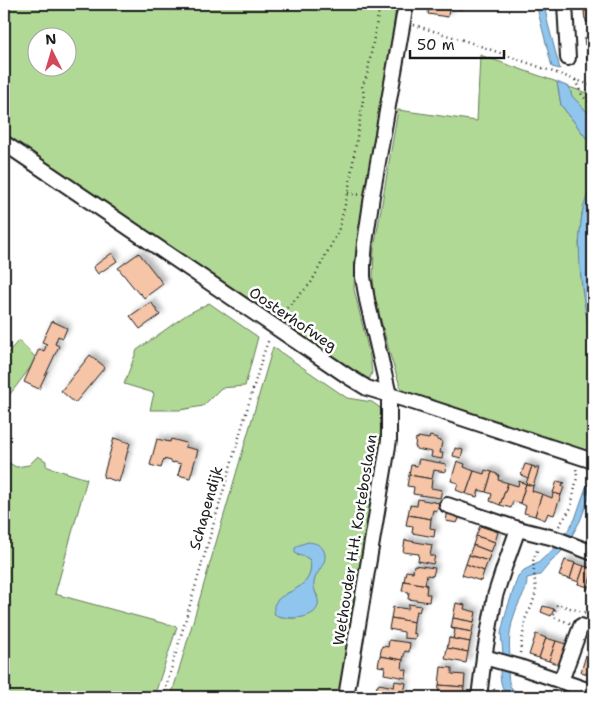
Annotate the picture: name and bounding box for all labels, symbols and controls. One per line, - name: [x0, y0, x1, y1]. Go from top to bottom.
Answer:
- north arrow: [28, 28, 78, 78]
- scale bar: [410, 28, 503, 60]
- text: N: [45, 30, 57, 48]
- text: 50 m: [417, 35, 455, 55]
- street label: Oosterhofweg: [245, 282, 341, 356]
- street label: Wethouder H.H. Korteboslaan: [328, 433, 382, 647]
- street label: Schapendijk: [185, 464, 227, 552]

